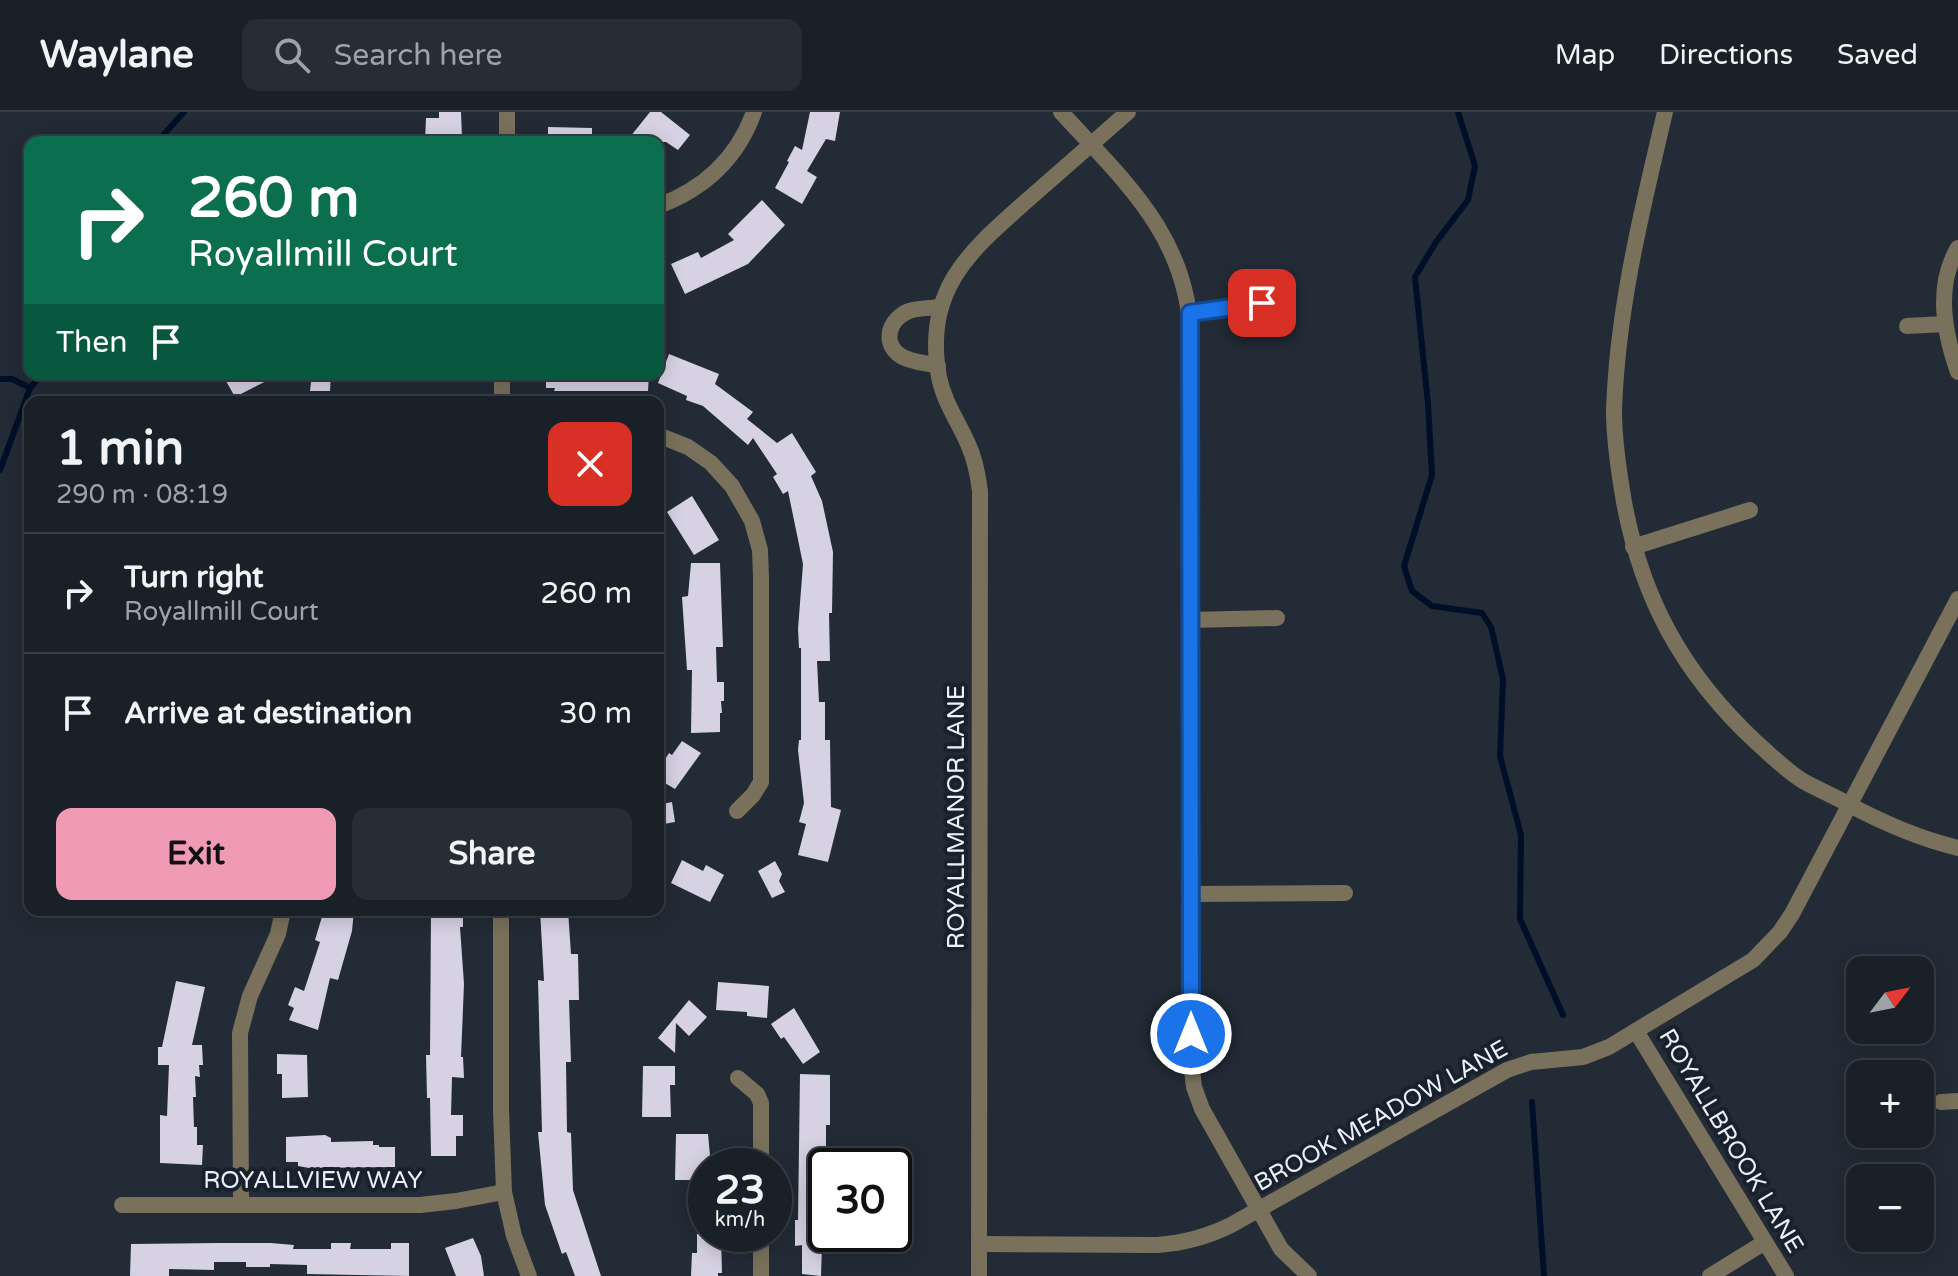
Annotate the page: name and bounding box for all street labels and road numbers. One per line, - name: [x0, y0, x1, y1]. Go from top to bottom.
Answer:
- street label: ROYALLMANOR LANE: [942, 685, 971, 949]
- street label: ROYALLBROOK LANE: [1653, 1024, 1809, 1258]
- street label: BROOK MEADOW LANE: [1249, 1034, 1513, 1198]
- street label: ROYALLVIEW WAY: [203, 1166, 423, 1195]

